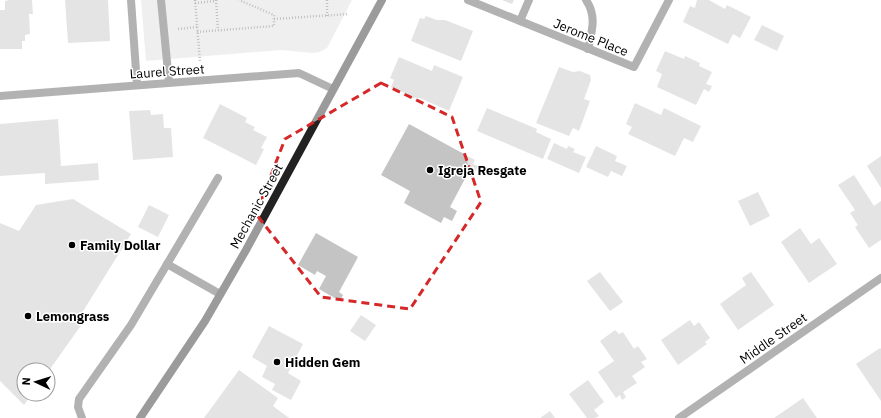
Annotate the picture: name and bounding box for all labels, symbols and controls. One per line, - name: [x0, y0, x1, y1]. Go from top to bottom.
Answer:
- street label: Jerome Place: [551, 15, 631, 60]
- street label: Laurel Street: [129, 60, 205, 83]
- street label: Mechanic Street: [226, 161, 287, 252]
- place label: Igreja Resgate: [438, 162, 527, 179]
- marker: Igreja Resgate: [425, 165, 435, 175]
- place label: Family Dollar: [80, 237, 161, 254]
- marker: Family Dollar: [67, 240, 77, 250]
- place label: Lemongrass: [36, 308, 110, 325]
- street label: Middle Street: [736, 309, 810, 368]
- marker: Lemongrass: [23, 311, 33, 321]
- place label: Hidden Gem: [285, 354, 360, 371]
- marker: Hidden Gem: [272, 357, 282, 367]
- north arrow: [16, 362, 56, 402]
- text: N: [19, 377, 33, 386]

